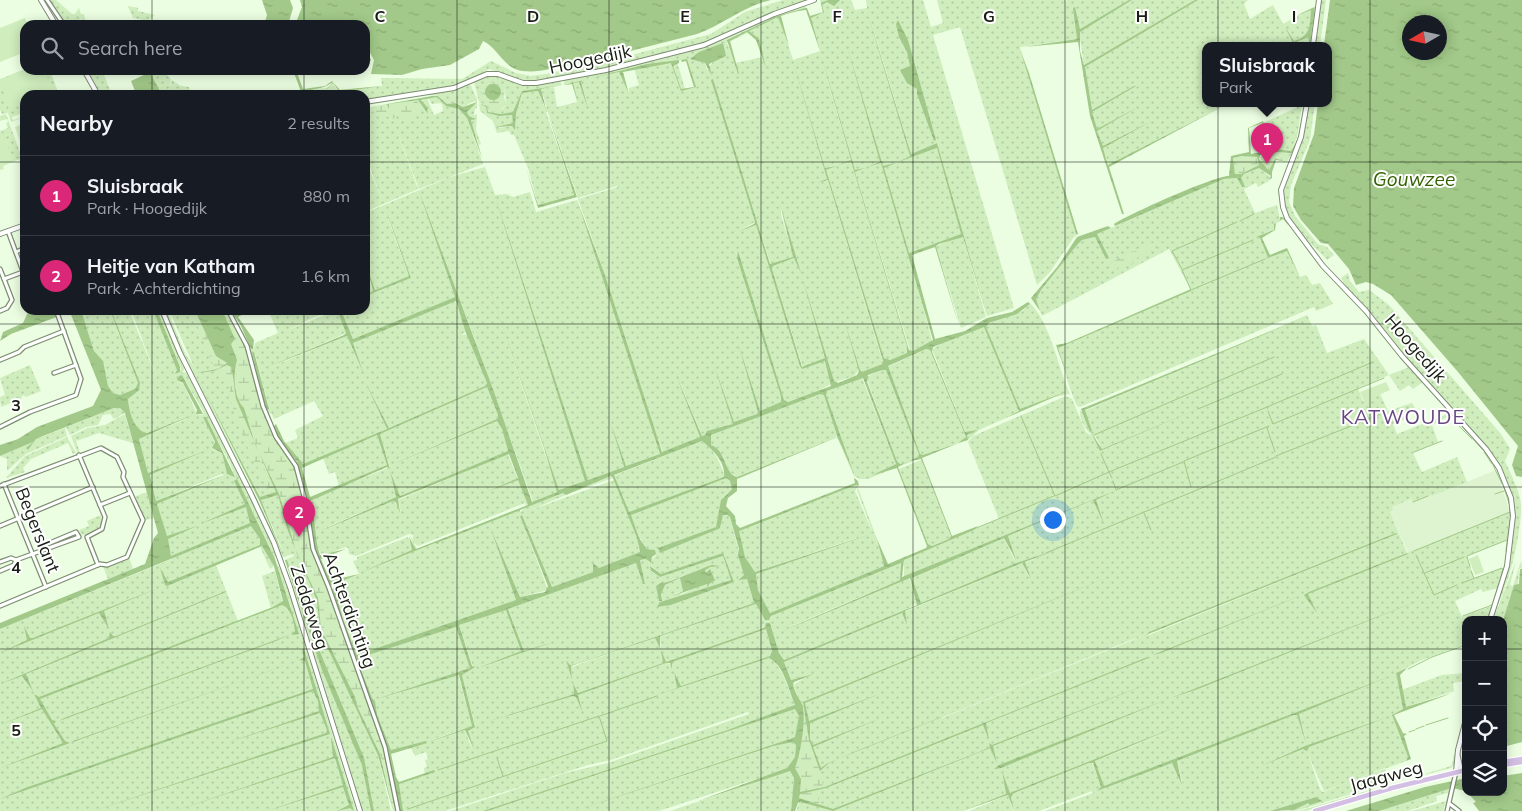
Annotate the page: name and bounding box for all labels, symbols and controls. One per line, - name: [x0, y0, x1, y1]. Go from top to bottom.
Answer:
- text: C: [375, 6, 386, 26]
- text: D: [527, 6, 539, 26]
- text: E: [680, 6, 690, 26]
- text: F: [832, 6, 842, 26]
- text: G: [983, 6, 995, 26]
- text: H: [1136, 6, 1148, 26]
- text: I: [1292, 6, 1296, 26]
- north arrow: [1402, 15, 1447, 60]
- search box: [20, 20, 370, 75]
- icon: search: [38, 34, 66, 62]
- text: Search here: [78, 36, 182, 60]
- street label: Hoogedijk: [547, 39, 634, 79]
- popup: [1202, 42, 1332, 107]
- text: Sluisbraak: [1219, 53, 1315, 77]
- text: Park: [1219, 77, 1253, 97]
- text: Nearby: [40, 110, 113, 136]
- text: 2 results: [287, 113, 350, 133]
- pin: 1: [1251, 123, 1283, 164]
- water label: Gouwzee: [1373, 167, 1455, 191]
- text: Sluisbraak: [87, 174, 183, 198]
- text: 1: [51, 186, 61, 206]
- text: 880 m: [303, 186, 350, 206]
- text: Park · Hoogedijk: [87, 198, 207, 218]
- text: Heitje van Katham: [87, 254, 255, 278]
- text: 2: [51, 266, 61, 286]
- text: 1.6 km: [301, 266, 350, 286]
- text: Park · Achterdichting: [87, 278, 241, 298]
- street label: Hoogedijk: [1380, 309, 1453, 388]
- text: 3: [11, 395, 21, 415]
- district label: KATWOUDE: [1341, 404, 1465, 429]
- street label: Begerslant: [10, 484, 66, 576]
- pin: 2: [283, 496, 315, 537]
- your location: [1040, 507, 1066, 533]
- street label: Achterdichting: [318, 549, 382, 671]
- text: 4: [11, 557, 21, 577]
- street label: Zeddeweg: [286, 562, 334, 652]
- map controls: [1462, 616, 1507, 796]
- button: +: [1462, 616, 1507, 661]
- button: −: [1462, 661, 1507, 706]
- button: locate: [1462, 706, 1507, 751]
- text: 5: [11, 720, 21, 740]
- button: layers: [1462, 751, 1507, 796]
- street label: Jaagweg: [1347, 755, 1425, 797]

